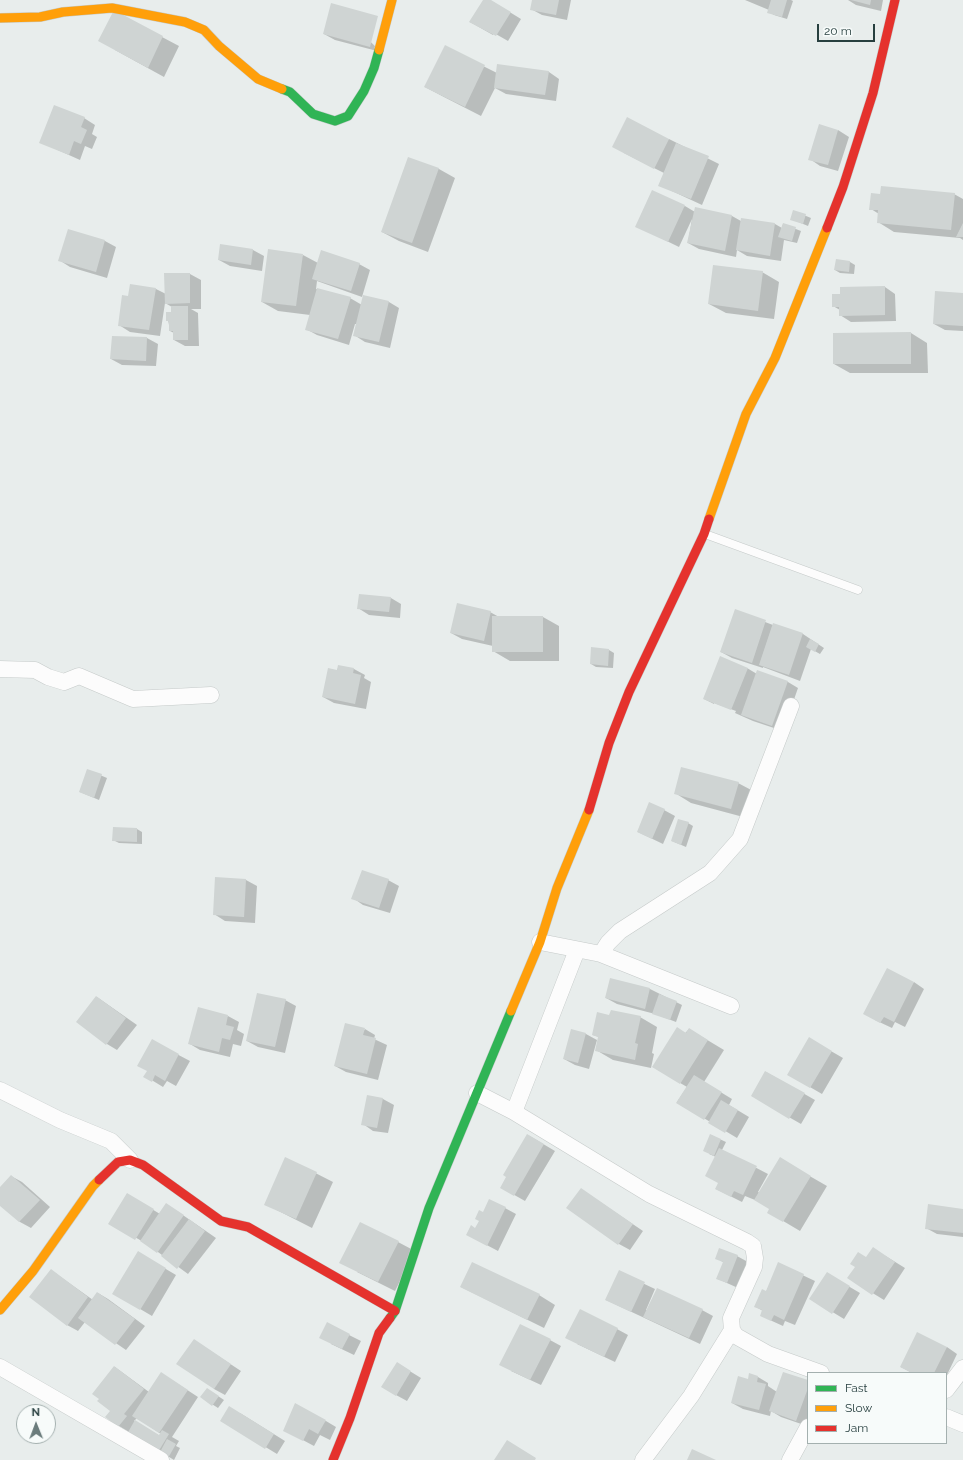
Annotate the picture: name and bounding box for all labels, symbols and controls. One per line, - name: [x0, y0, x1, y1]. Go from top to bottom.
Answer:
- scale bar: [819, 16, 877, 42]
- text: 20 m: [824, 24, 852, 38]
- legend: [807, 1372, 947, 1444]
- text: Fast: [845, 1381, 868, 1395]
- text: Slow: [845, 1401, 872, 1415]
- north arrow: [16, 1404, 56, 1444]
- text: N: [31, 1406, 40, 1419]
- text: Jam: [845, 1421, 868, 1435]

